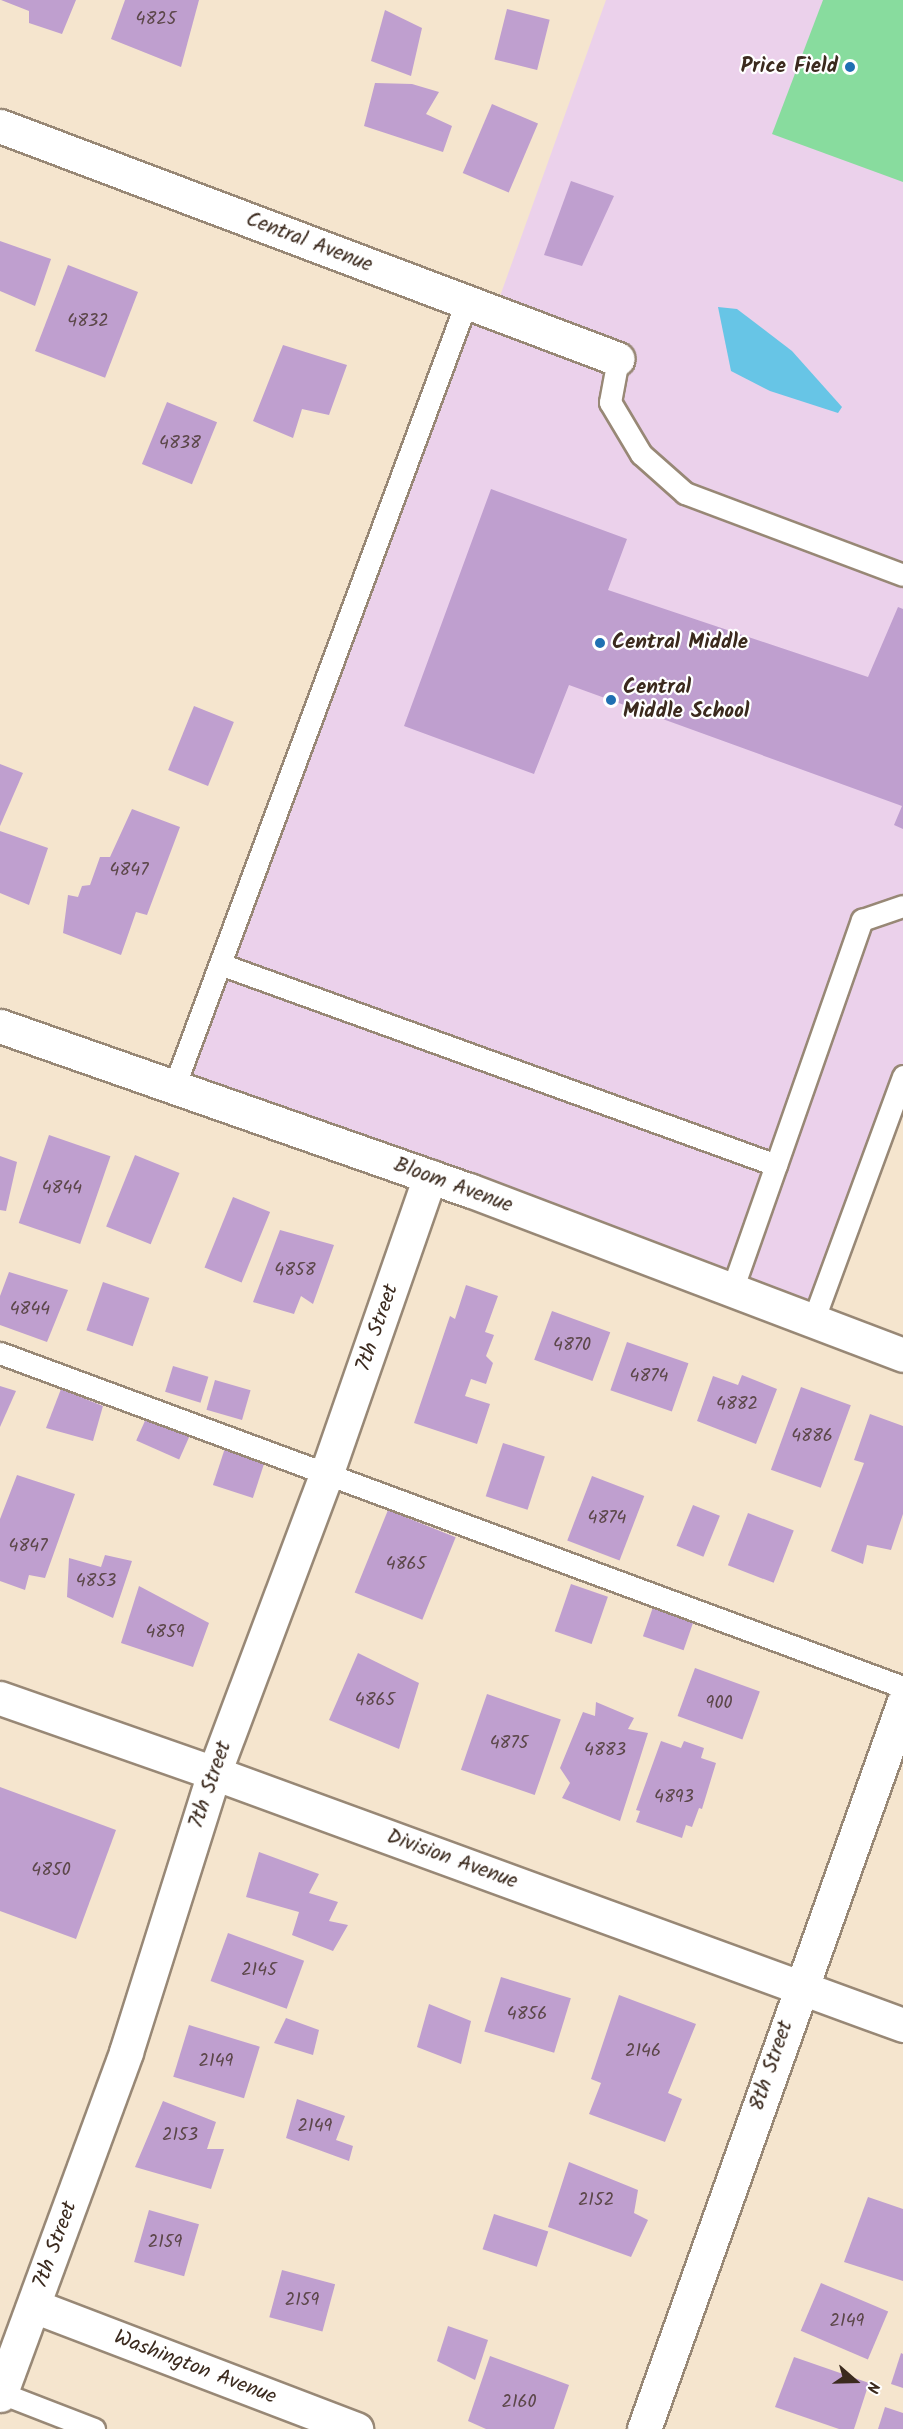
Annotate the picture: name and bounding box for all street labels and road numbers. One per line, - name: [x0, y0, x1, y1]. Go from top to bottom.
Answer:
- street label: Central Avenue: [242, 207, 376, 279]
- street label: Bloom Avenue: [390, 1153, 516, 1219]
- street label: 7th Street: [351, 1281, 405, 1375]
- street label: 7th Street: [184, 1738, 238, 1832]
- street label: Division Avenue: [383, 1825, 521, 1895]
- street label: 8th Street: [745, 2018, 799, 2114]
- street label: 7th Street: [29, 2198, 83, 2292]
- street label: Washington Avenue: [110, 2325, 280, 2411]

